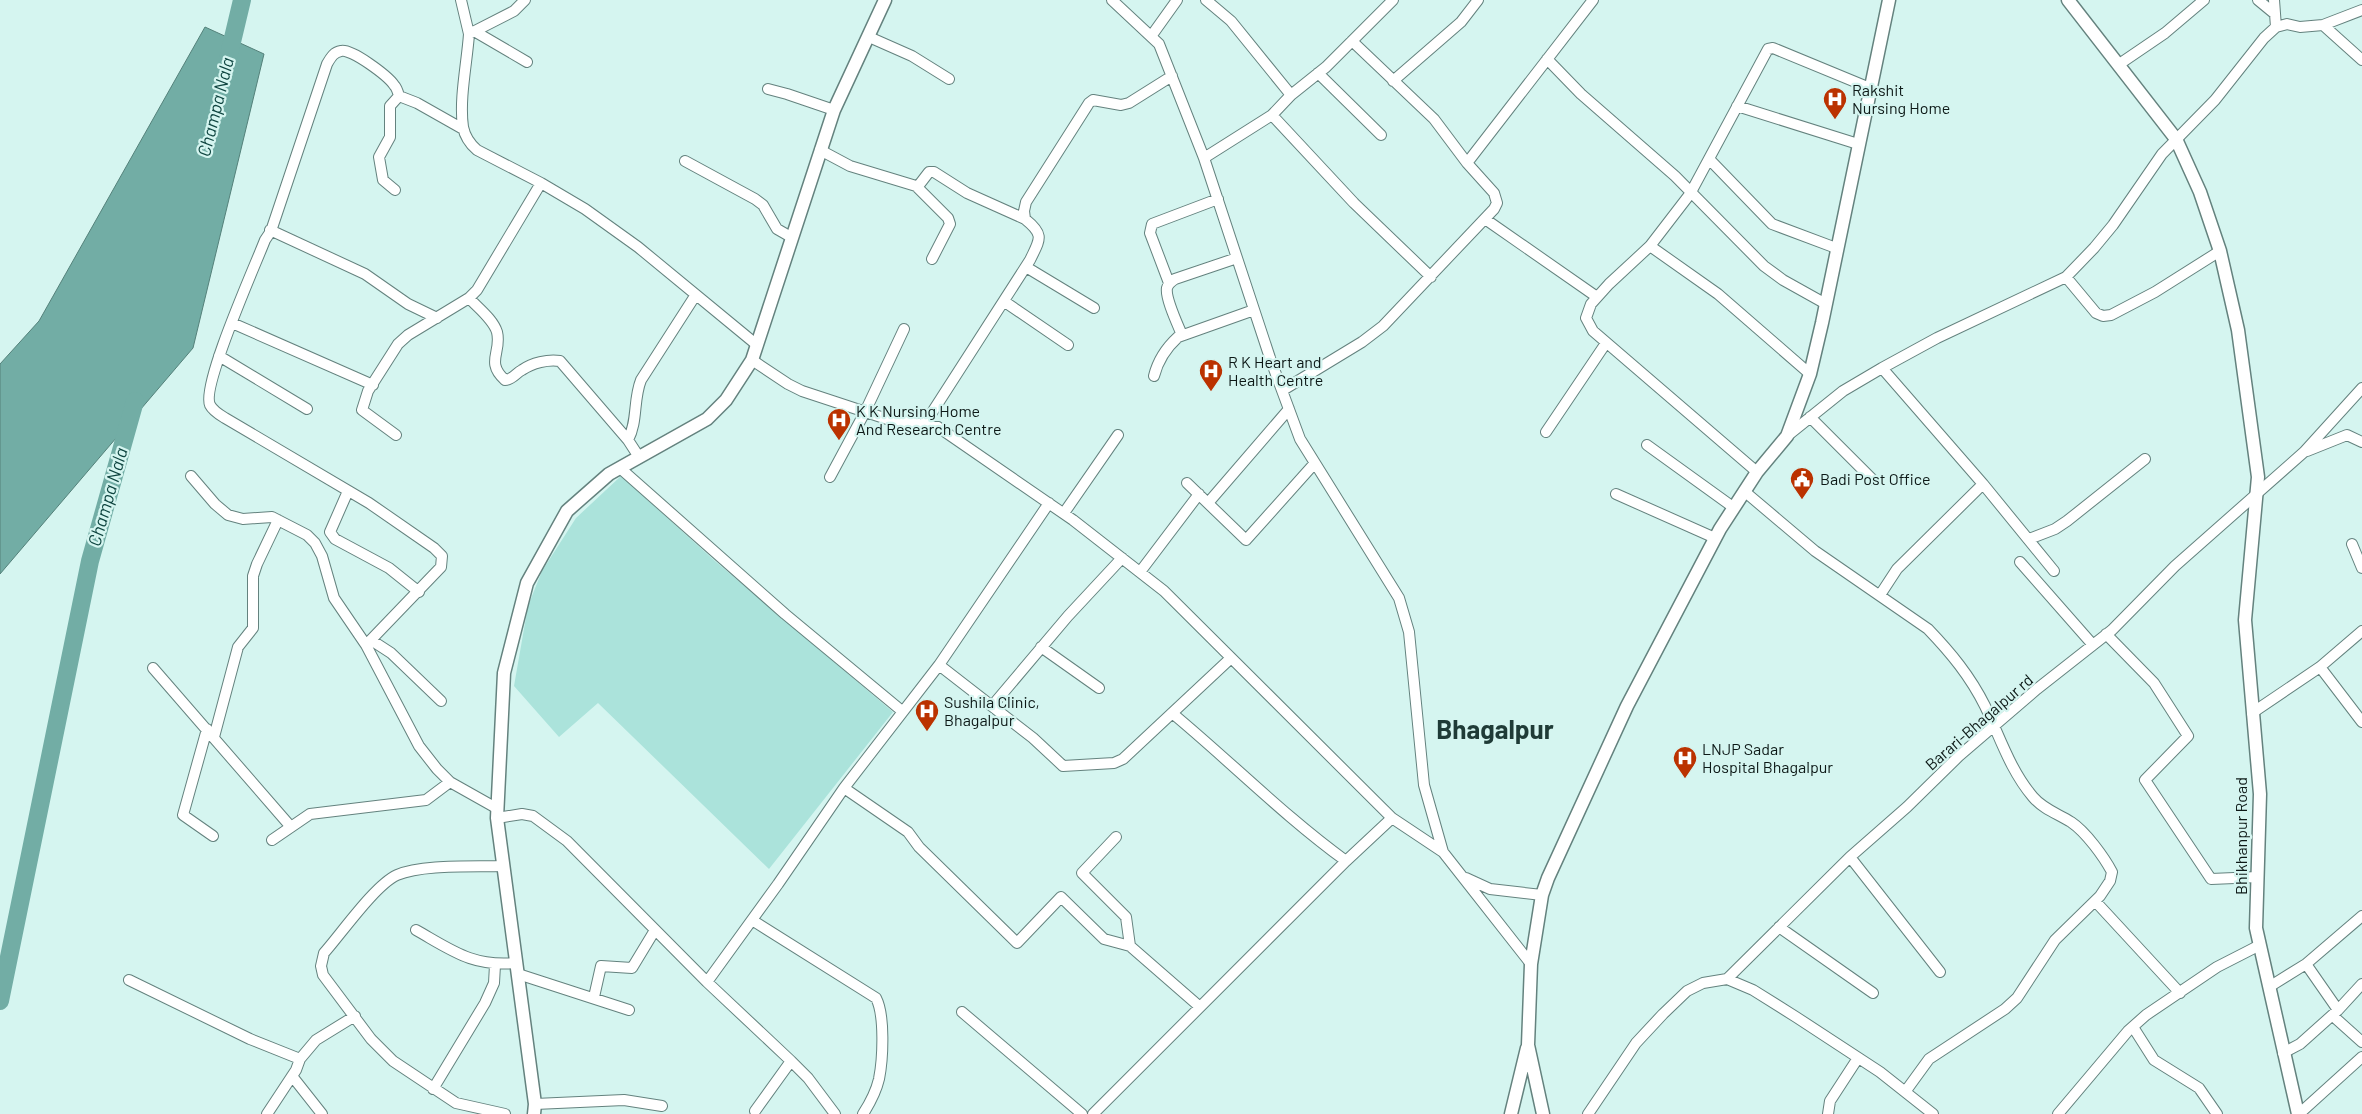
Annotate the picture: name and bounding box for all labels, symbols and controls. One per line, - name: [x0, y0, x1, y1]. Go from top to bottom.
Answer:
- water label: Champa Nala: [192, 55, 238, 159]
- place label: Rakshit Nursing Home: [1852, 80, 1950, 117]
- hospital icon: Rakshit Nursing Home: [1822, 86, 1848, 120]
- place label: R K Heart and Health Centre: [1228, 352, 1323, 389]
- hospital icon: R K Heart and Health Centre: [1198, 358, 1224, 392]
- place label: K K Nursing Home And Research Centre: [856, 401, 1001, 438]
- hospital icon: K K Nursing Home And Research Centre: [826, 407, 852, 441]
- water label: Champa Nala: [82, 445, 132, 549]
- public building icon: Badi Post Office: [1789, 466, 1815, 500]
- place label: Badi Post Office: [1820, 469, 1931, 488]
- street label: Barari-Bhagalpur rd: [1921, 670, 2036, 774]
- place label: Sushila Clinic, Bhagalpur: [944, 692, 1040, 729]
- hospital icon: Sushila Clinic, Bhagalpur: [914, 698, 940, 732]
- district label: Bhagalpur: [1436, 713, 1554, 744]
- place label: LNJP Sadar Hospital Bhagalpur: [1702, 739, 1833, 776]
- hospital icon: LNJP Sadar Hospital Bhagalpur: [1672, 745, 1698, 779]
- street label: Bhikhanpur Road: [2231, 777, 2250, 895]

